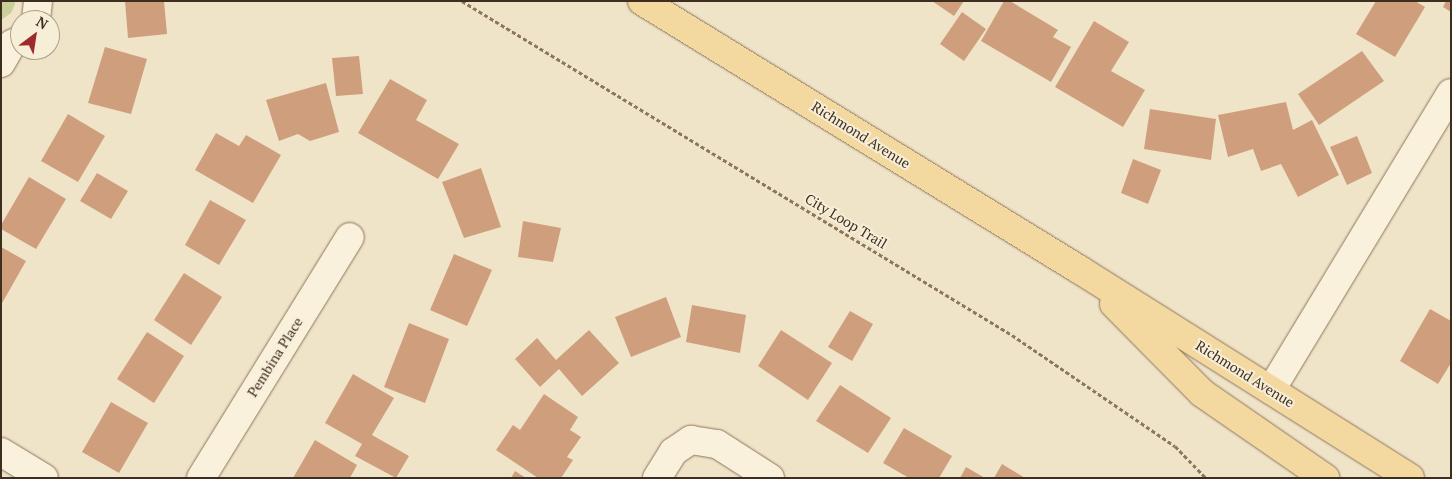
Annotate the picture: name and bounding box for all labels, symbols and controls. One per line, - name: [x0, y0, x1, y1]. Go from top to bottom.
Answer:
- north arrow: [10, 10, 60, 60]
- text: N: [33, 12, 52, 33]
- street label: Richmond Avenue: [809, 98, 913, 172]
- street label: City Loop Trail: [802, 190, 890, 252]
- street label: Pembina Place: [244, 314, 306, 400]
- street label: Richmond Avenue: [1193, 337, 1297, 411]

